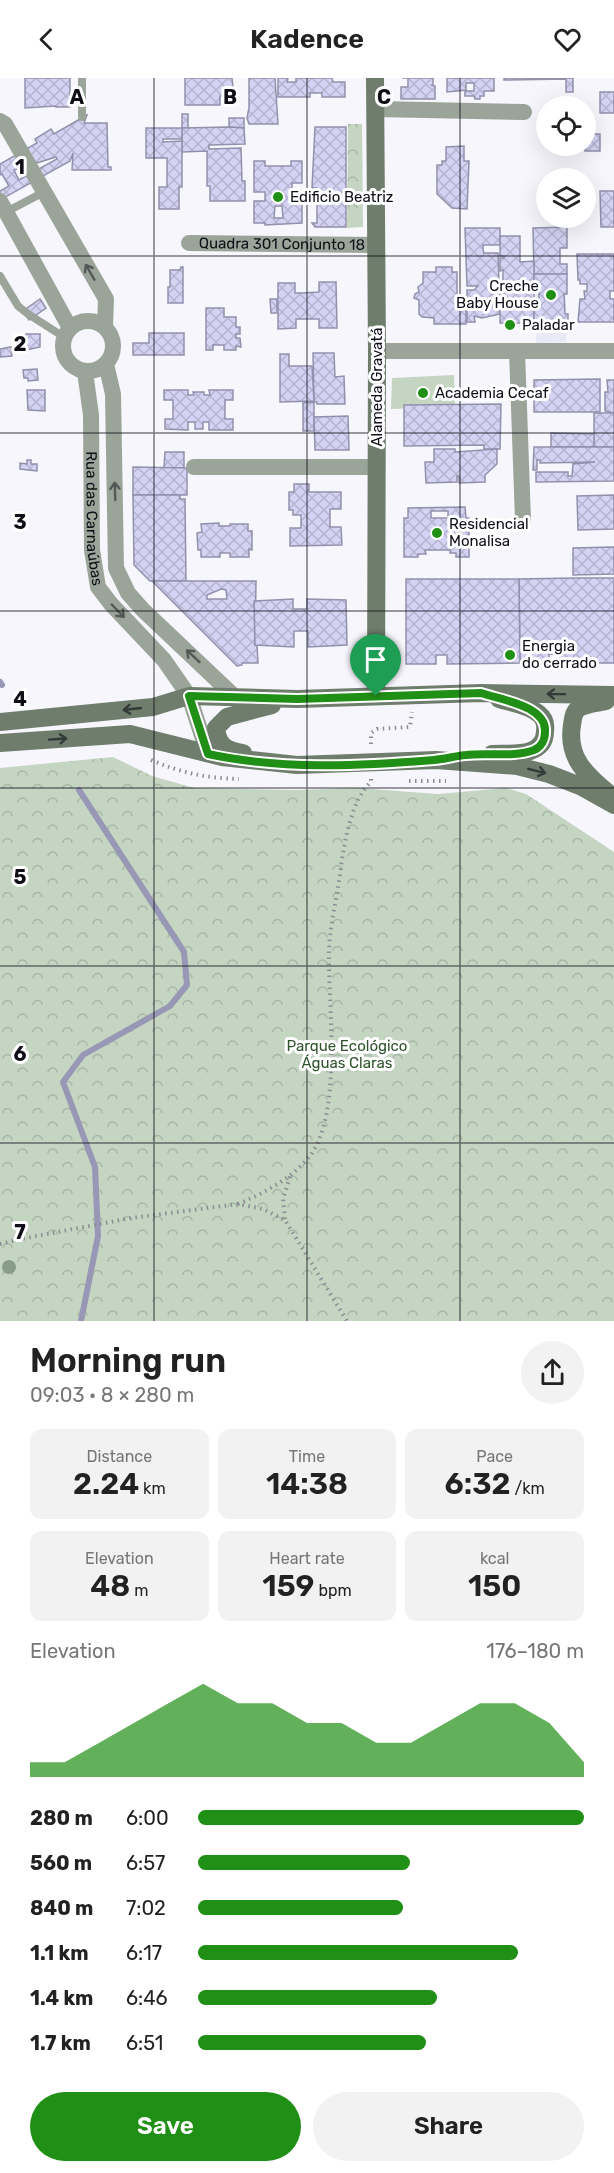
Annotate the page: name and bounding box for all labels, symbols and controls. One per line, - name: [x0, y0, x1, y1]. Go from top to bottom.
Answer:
- icon: back: [30, 23, 63, 56]
- text: Kadence: [250, 23, 364, 55]
- icon: heart: [551, 23, 584, 56]
- text: A: [70, 85, 85, 109]
- text: B: [223, 85, 237, 109]
- text: C: [377, 85, 391, 109]
- map controls: [536, 96, 596, 228]
- button: locate: [536, 96, 596, 156]
- text: 1: [15, 155, 25, 179]
- button: layers: [536, 168, 596, 228]
- place label: Edificio Beatriz: [290, 188, 394, 206]
- marker: Edificio Beatriz: [271, 190, 285, 204]
- street label: Quadra 301 Conjunto 18: [199, 234, 365, 254]
- one-way arrow: [84, 264, 96, 281]
- place label: Creche Baby House: [456, 277, 539, 312]
- marker: Creche Baby House: [544, 288, 558, 302]
- place label: Paladar: [522, 316, 575, 334]
- marker: Paladar: [503, 318, 517, 332]
- street label: Alameda Gravatá: [368, 328, 386, 446]
- text: 2: [14, 332, 27, 356]
- place label: Academia Cecaf: [435, 384, 549, 402]
- marker: Academia Cecaf: [416, 386, 430, 400]
- street label: Rua das Carnaúbas: [82, 451, 107, 587]
- one-way arrow: [110, 481, 121, 501]
- text: 3: [13, 510, 27, 534]
- place label: Residencial Monalisa: [449, 515, 529, 550]
- marker: Residencial Monalisa: [430, 526, 444, 540]
- one-way arrow: [111, 604, 125, 619]
- pin: [350, 634, 401, 696]
- place label: Energia do cerrado: [522, 637, 597, 672]
- icon: arrive: [359, 643, 392, 676]
- marker: Energia do cerrado: [503, 648, 517, 662]
- one-way arrow: [185, 649, 200, 663]
- text: 4: [13, 687, 27, 711]
- one-way arrow: [546, 688, 566, 700]
- one-way arrow: [123, 704, 143, 715]
- one-way arrow: [48, 733, 68, 744]
- one-way arrow: [528, 766, 547, 777]
- text: 5: [14, 865, 27, 889]
- park label: Parque Ecológico Águas Claras: [287, 1037, 407, 1072]
- text: 6: [13, 1042, 27, 1066]
- text: 7: [14, 1220, 26, 1244]
- text: Morning run: [30, 1341, 226, 1380]
- button: share: [521, 1341, 584, 1404]
- text: 09:03 · 8 × 280 m: [30, 1383, 194, 1407]
- text: Distance: [87, 1447, 152, 1466]
- text: Time: [289, 1447, 325, 1466]
- text: Pace: [476, 1447, 513, 1466]
- text: 2.24: [73, 1466, 139, 1502]
- text: 14:38: [266, 1466, 348, 1502]
- text: 6:32: [445, 1466, 511, 1502]
- text: km: [139, 1479, 166, 1498]
- text: /km: [511, 1479, 545, 1498]
- text: Elevation: [85, 1549, 154, 1568]
- text: Heart rate: [269, 1549, 345, 1568]
- text: kcal: [480, 1549, 509, 1568]
- text: 48: [90, 1568, 130, 1604]
- text: 159: [262, 1568, 314, 1604]
- text: 150: [468, 1568, 521, 1604]
- text: m: [130, 1581, 148, 1600]
- text: bpm: [314, 1581, 352, 1600]
- text: Elevation: [30, 1639, 116, 1663]
- text: 176–180 m: [486, 1639, 584, 1663]
- text: 280 m: [30, 1806, 93, 1830]
- text: 6:00: [126, 1806, 169, 1830]
- text: 560 m: [30, 1851, 92, 1875]
- text: 6:57: [126, 1851, 165, 1875]
- text: 840 m: [30, 1896, 93, 1920]
- text: 7:02: [126, 1896, 166, 1920]
- text: 1.1 km: [30, 1941, 89, 1965]
- text: 6:17: [126, 1941, 162, 1965]
- text: 1.4 km: [30, 1986, 93, 2010]
- text: 6:46: [126, 1986, 168, 2010]
- text: 1.7 km: [30, 2031, 91, 2055]
- text: 6:51: [126, 2031, 163, 2055]
- button: Save: [30, 2092, 301, 2161]
- button: Share: [313, 2092, 584, 2161]

